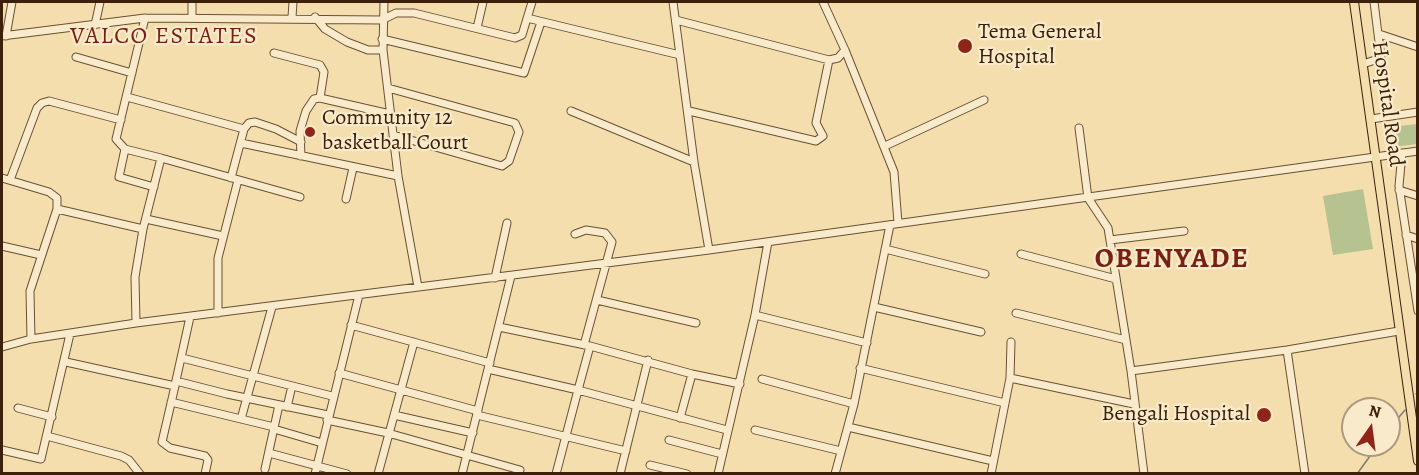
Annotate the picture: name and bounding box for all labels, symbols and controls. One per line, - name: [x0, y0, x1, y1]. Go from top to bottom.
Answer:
- place label: Tema General Hospital: [978, 20, 1101, 72]
- district label: VALCO ESTATES: [70, 23, 258, 51]
- marker: Tema General Hospital: [956, 37, 974, 55]
- street label: Hospital Road: [1365, 39, 1409, 169]
- place label: Community 12 basketball Court: [322, 106, 468, 158]
- marker: Community 12 basketball Court: [303, 125, 317, 139]
- district label: OBENYADE: [1095, 243, 1249, 277]
- north arrow: [1341, 397, 1401, 457]
- text: N: [1367, 399, 1383, 424]
- place label: Bengali Hospital: [1102, 402, 1250, 428]
- marker: Bengali Hospital: [1255, 406, 1273, 424]

